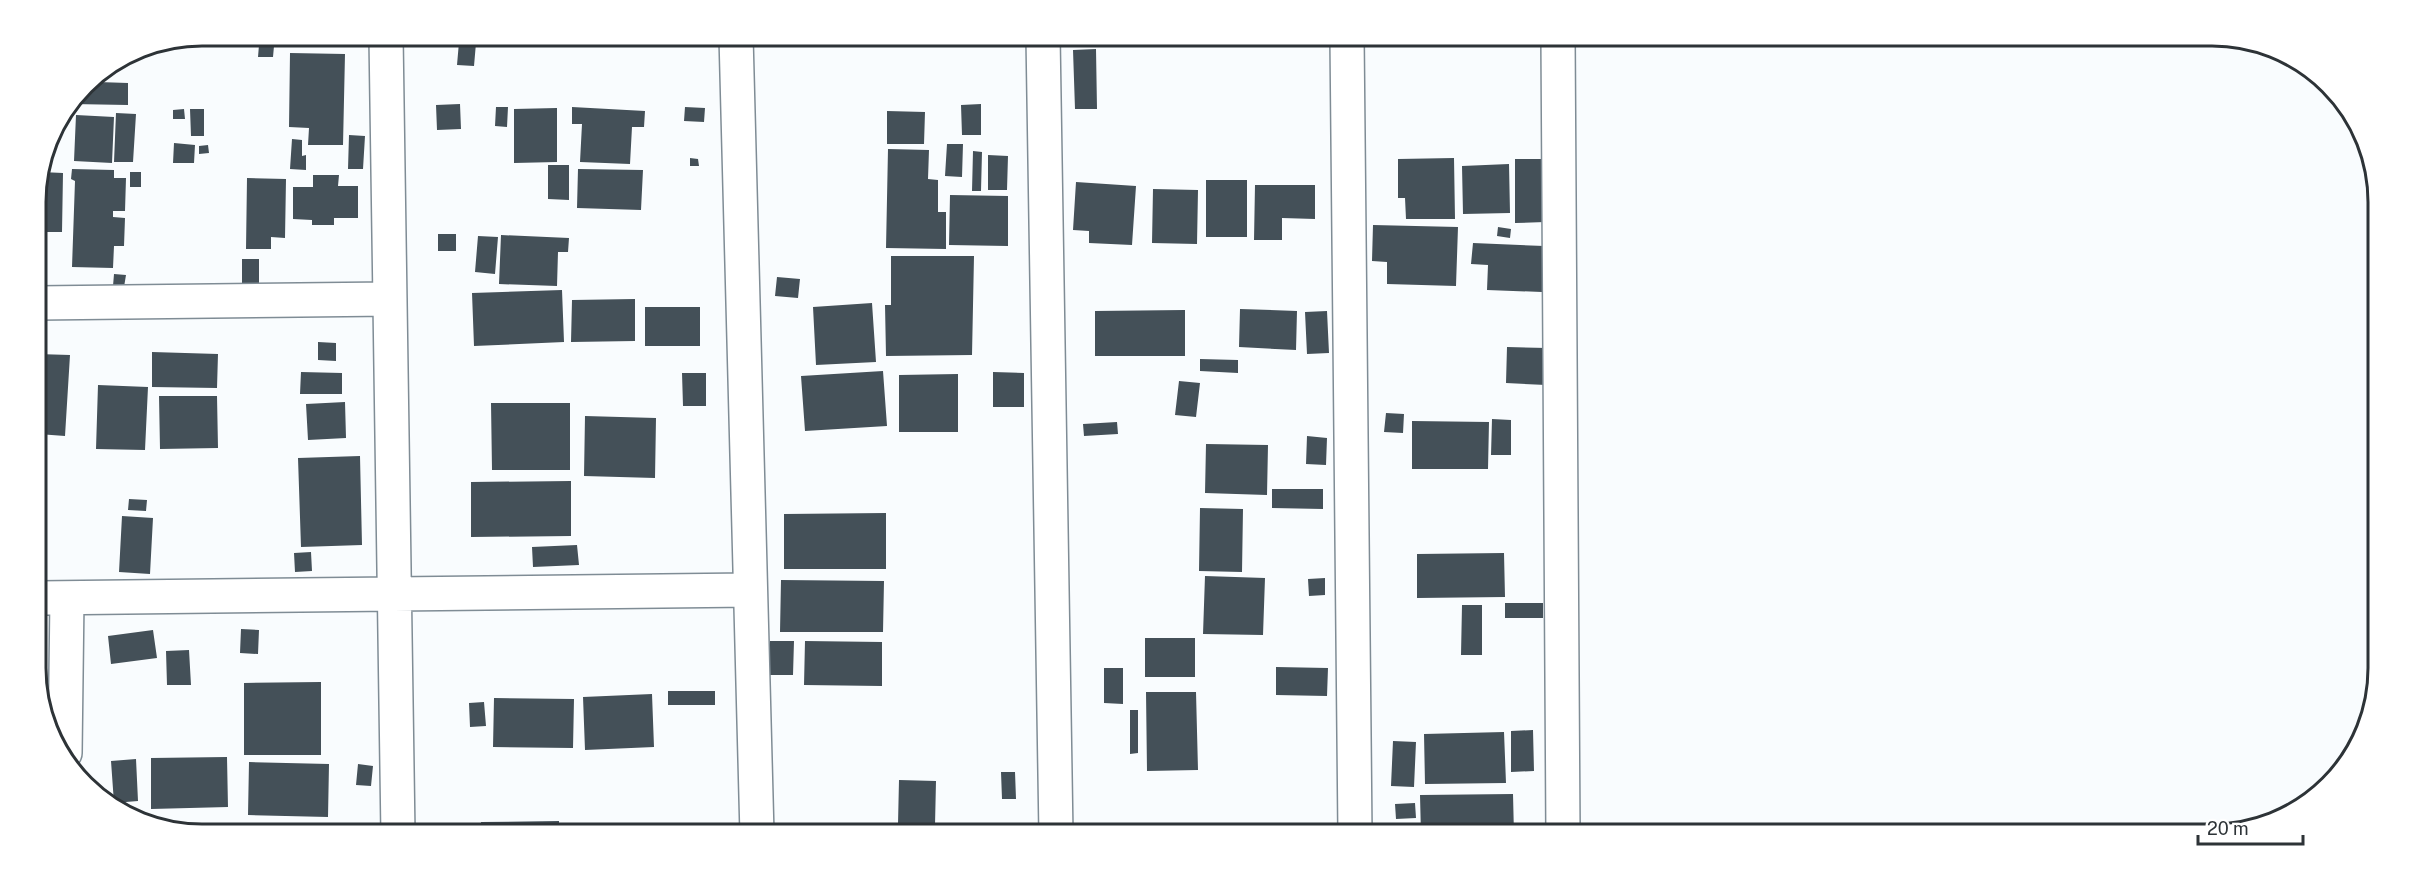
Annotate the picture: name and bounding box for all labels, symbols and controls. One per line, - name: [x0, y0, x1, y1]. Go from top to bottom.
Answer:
- scale bar: [2198, 808, 2303, 846]
- text: 20 m: [2207, 818, 2249, 839]

